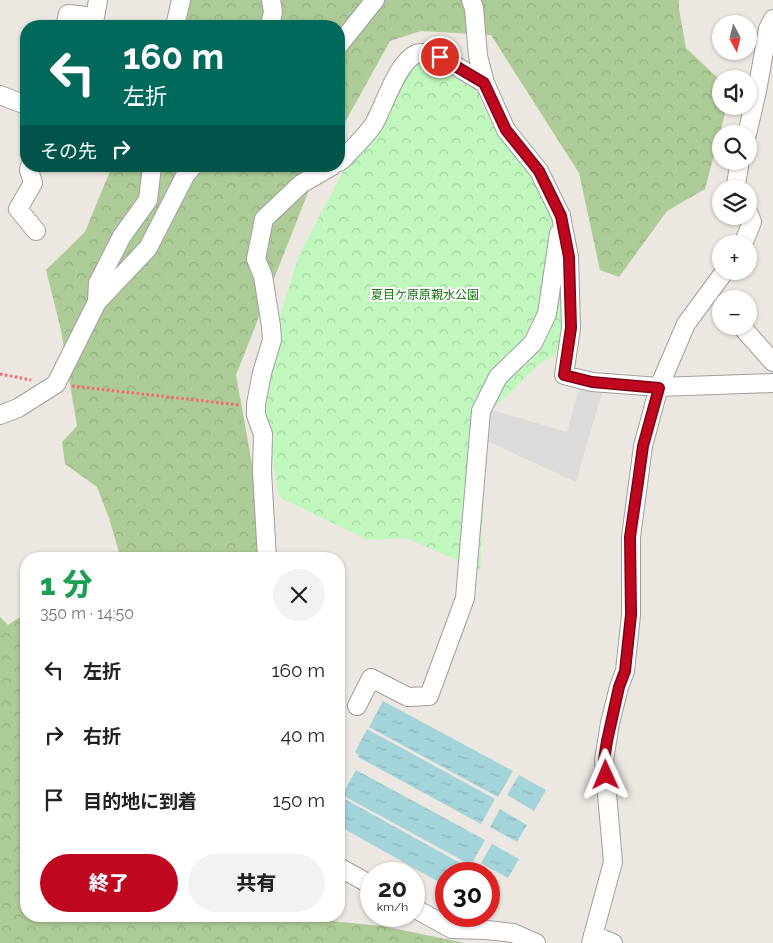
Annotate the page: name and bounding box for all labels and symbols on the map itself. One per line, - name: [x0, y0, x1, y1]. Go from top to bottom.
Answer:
- north arrow: [712, 15, 758, 60]
- pin: [419, 36, 461, 78]
- park label: 夏目ケ原原親水公園: [371, 288, 479, 302]
- position arrow: [579, 748, 631, 800]
- speed limit sign: 30: [435, 862, 500, 927]

